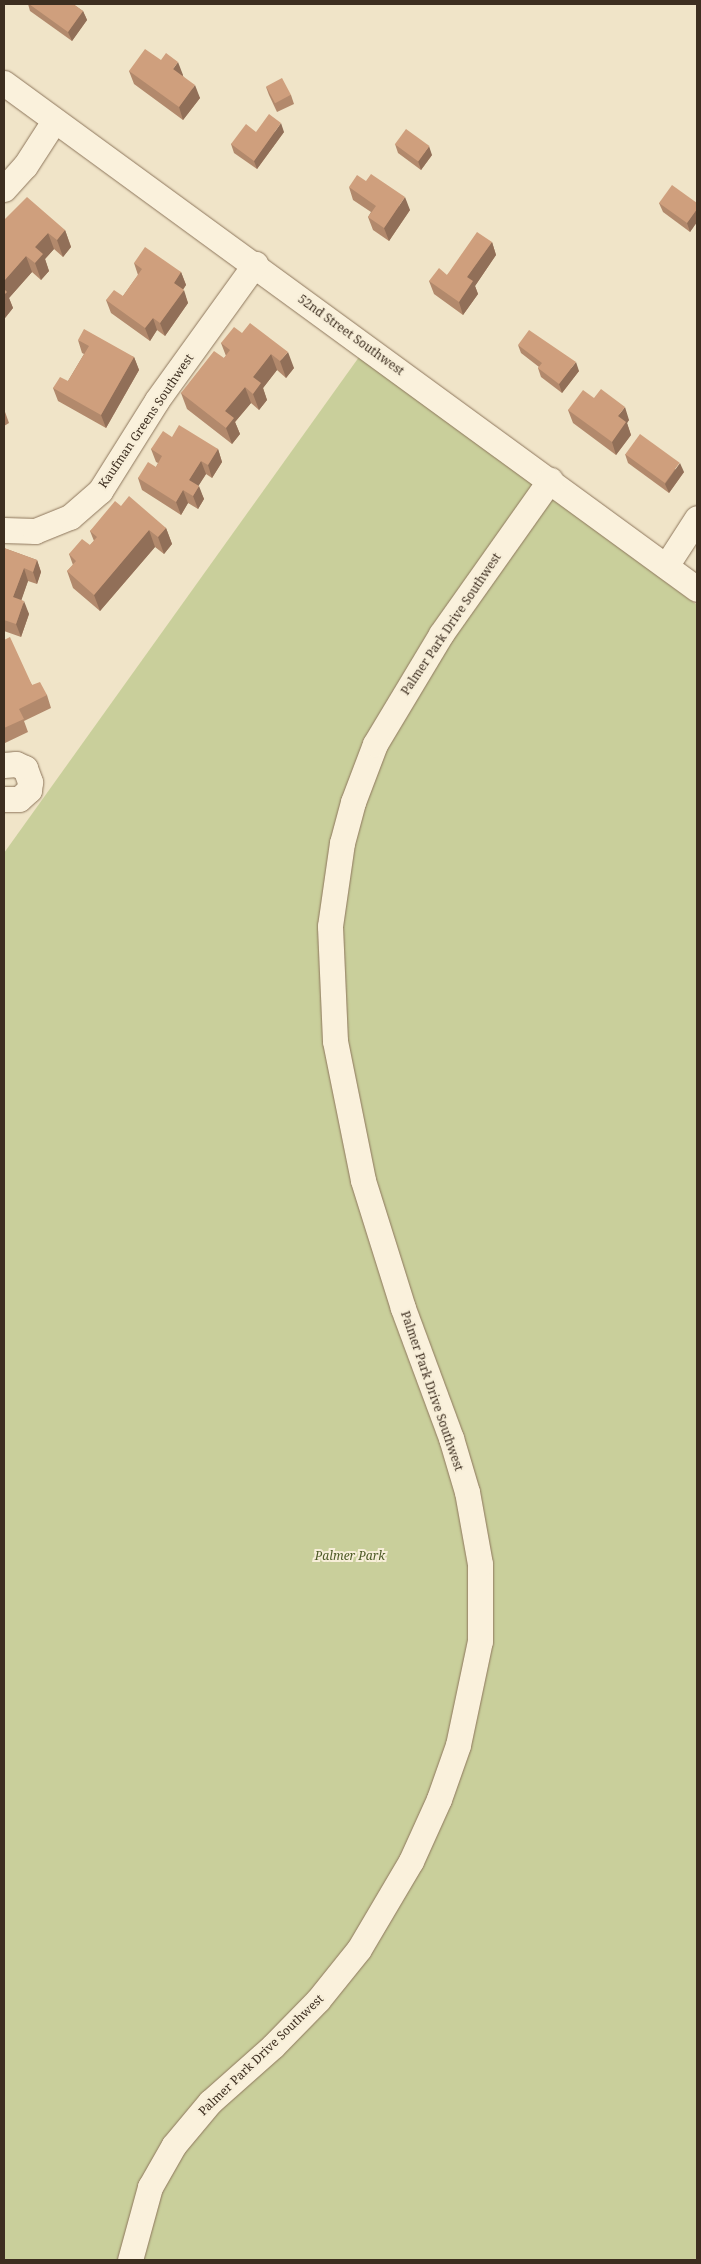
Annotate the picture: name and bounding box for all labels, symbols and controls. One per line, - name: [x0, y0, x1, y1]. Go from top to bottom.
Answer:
- street label: 52nd Street Southwest: [295, 292, 407, 378]
- street label: Kaufman Greens Southwest: [96, 351, 196, 491]
- street label: Palmer Park Drive Southwest: [398, 550, 504, 698]
- street label: Palmer Park Drive Southwest: [398, 1309, 466, 1473]
- park label: Palmer Park: [315, 1549, 385, 1563]
- street label: Palmer Park Drive Southwest: [196, 1991, 326, 2119]

